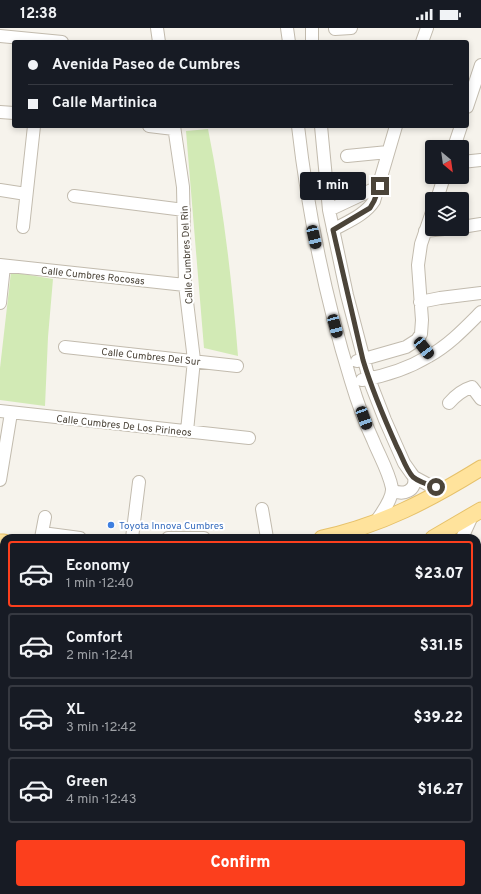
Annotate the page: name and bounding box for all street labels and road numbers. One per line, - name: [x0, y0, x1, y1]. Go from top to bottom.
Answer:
- street label: Calle Cumbres Del Rin: [178, 205, 197, 305]
- street label: Calle Cumbres Rocosas: [40, 265, 146, 288]
- street label: Calle Cumbres Del Sur: [101, 346, 201, 369]
- street label: Calle Cumbres De Los Pirineos: [55, 413, 193, 440]

